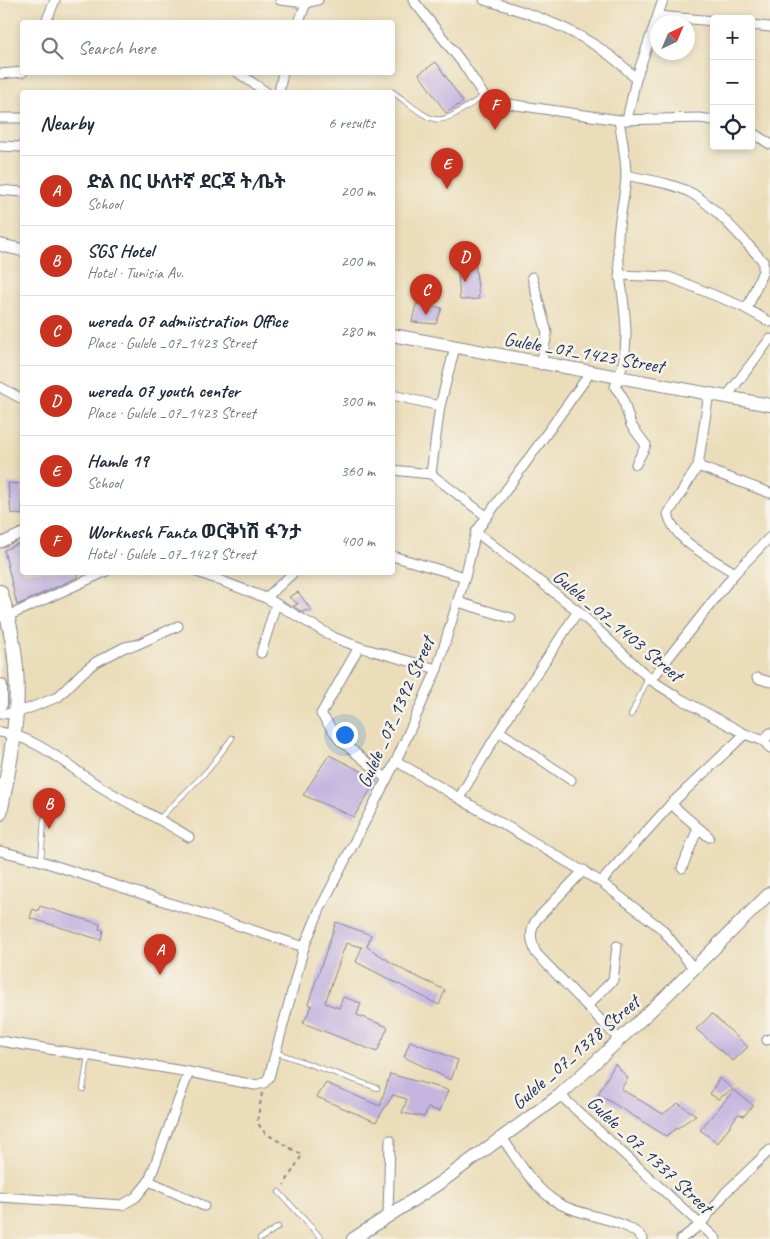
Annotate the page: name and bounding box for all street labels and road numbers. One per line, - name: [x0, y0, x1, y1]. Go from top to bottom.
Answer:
- street label: Gulele _07_1423 Street: [502, 326, 669, 379]
- street label: Gulele _07_1403 Street: [548, 564, 690, 689]
- street label: Gulele _07_1392 Street: [351, 630, 441, 791]
- street label: Gulele _07_1378 Street: [506, 988, 647, 1115]
- street label: Gulele _07_1337 Street: [582, 1090, 720, 1221]

